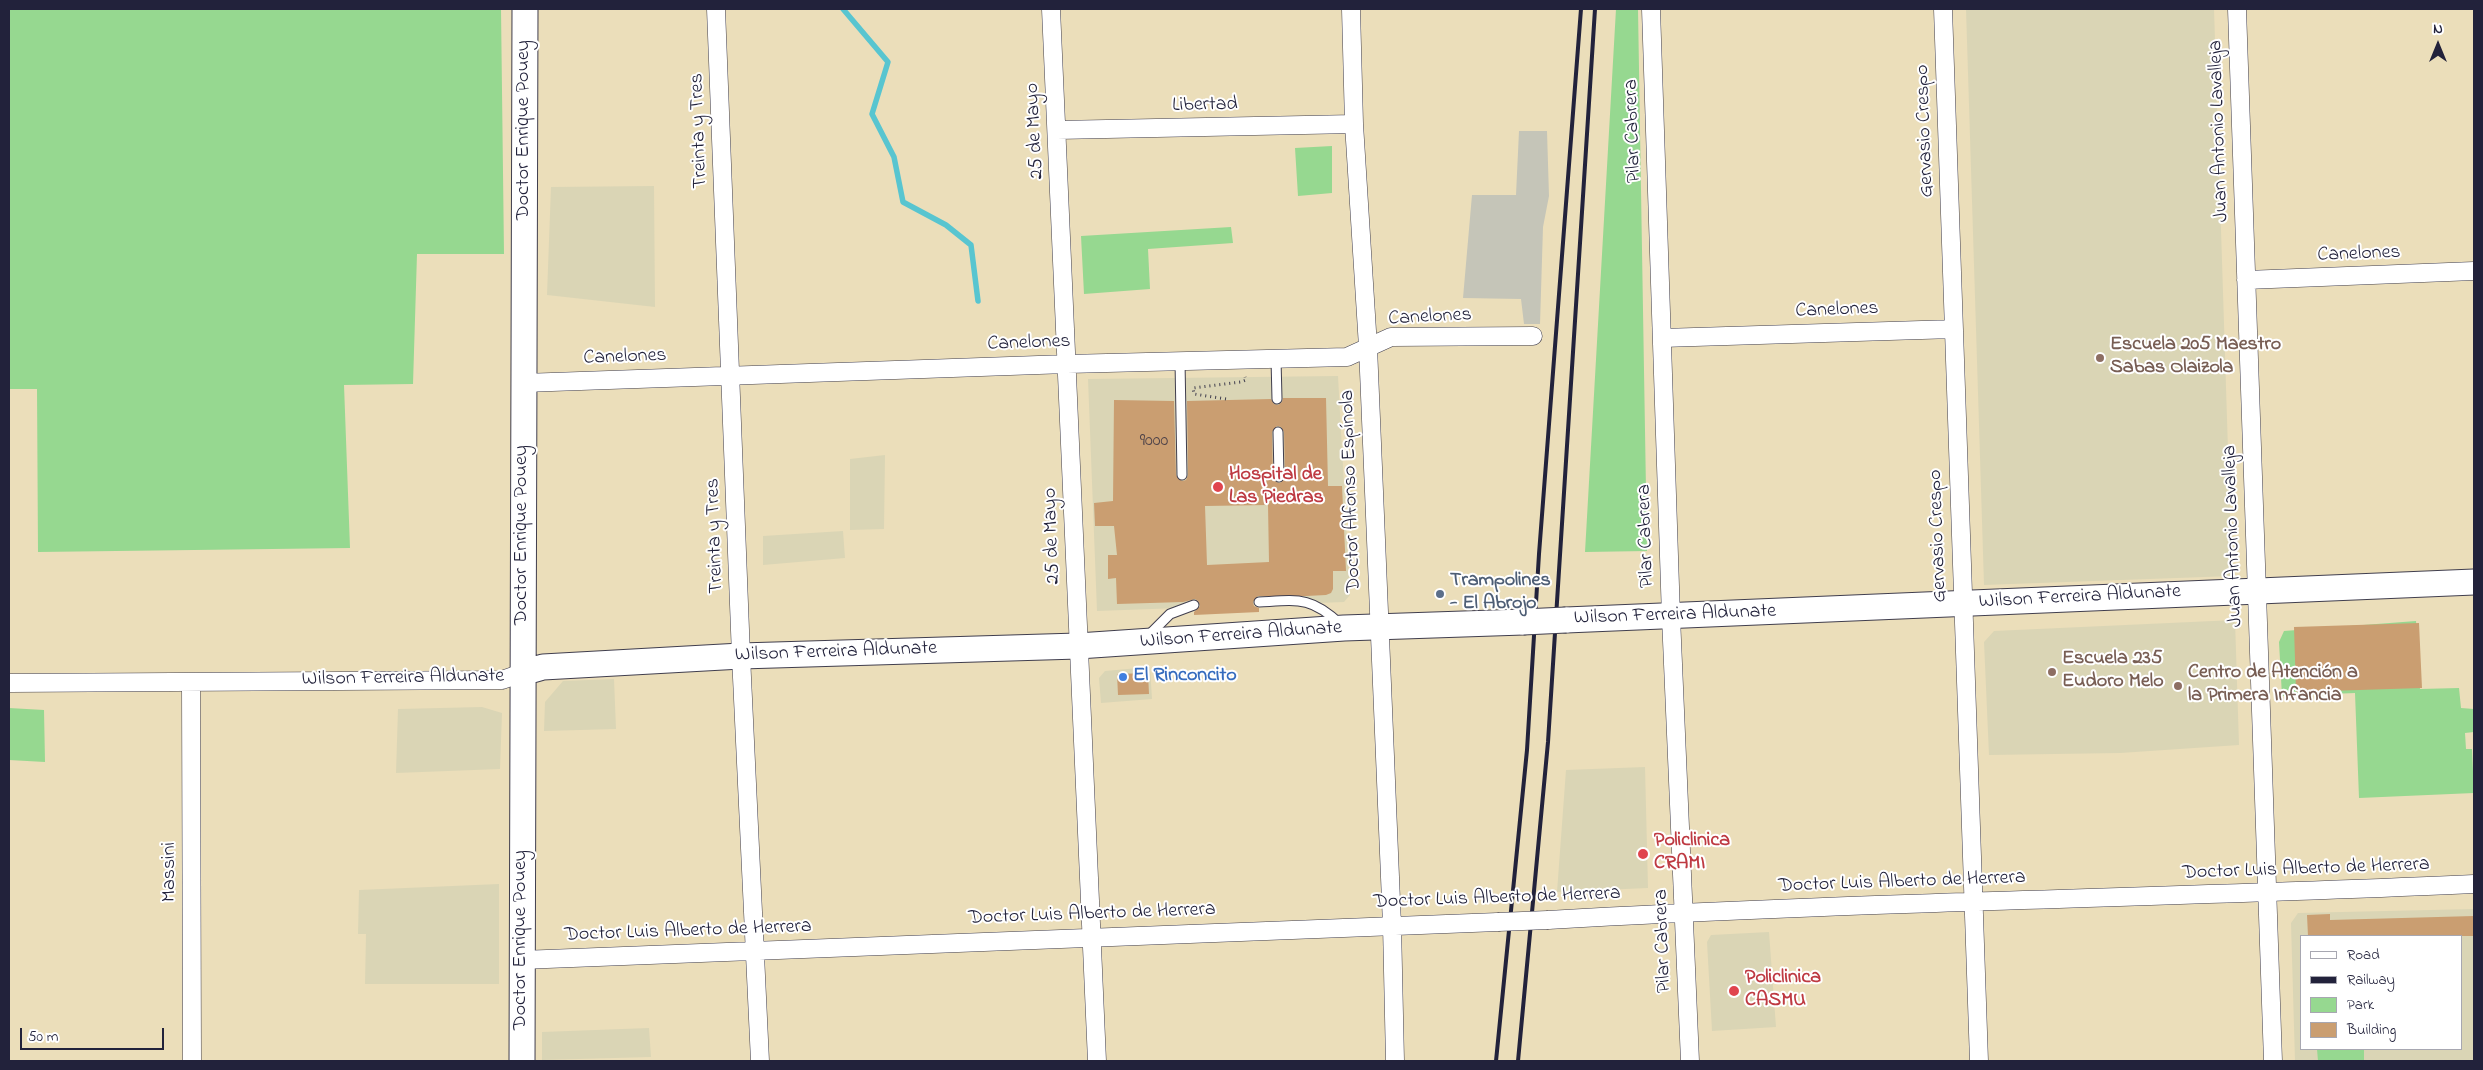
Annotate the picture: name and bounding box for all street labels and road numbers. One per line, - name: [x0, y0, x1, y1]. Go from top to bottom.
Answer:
- street label: Doctor Enrique Pouey: [513, 40, 537, 220]
- street label: Juan Antonio Lavalleja: [2205, 40, 2235, 222]
- street label: Gervasio Crespo: [1912, 64, 1940, 198]
- street label: Treinta y Tres: [686, 73, 714, 189]
- street label: Pilar Cabrera: [1620, 79, 1648, 183]
- street label: 25 de Mayo: [1021, 82, 1051, 180]
- street label: Libertad: [1172, 93, 1238, 119]
- street label: Canelones: [2317, 242, 2401, 268]
- street label: Canelones: [1795, 298, 1879, 324]
- street label: Canelones: [1388, 304, 1472, 332]
- street label: Canelones: [987, 331, 1071, 357]
- street label: Canelones: [583, 345, 667, 371]
- street label: Doctor Alfonso Espínola: [1336, 389, 1368, 593]
- street label: Doctor Enrique Pouey: [511, 445, 535, 625]
- street label: Juan Antonio Lavalleja: [2219, 445, 2249, 627]
- street label: Gervasio Crespo: [1925, 469, 1953, 603]
- street label: Treinta y Tres: [702, 478, 730, 594]
- street label: Pilar Cabrera: [1633, 484, 1661, 588]
- street label: 25 de Mayo: [1039, 487, 1067, 585]
- street label: Wilson Ferreira Aldunate: [1978, 581, 2182, 615]
- street label: Wilson Ferreira Aldunate: [1573, 600, 1777, 632]
- street label: Wilson Ferreira Aldunate: [1139, 617, 1343, 655]
- street label: Wilson Ferreira Aldunate: [734, 637, 938, 669]
- street label: Wilson Ferreira Aldunate: [302, 665, 504, 693]
- street label: Massini: [159, 842, 183, 902]
- street label: Doctor Enrique Pouey: [510, 850, 534, 1030]
- street label: Doctor Luis Alberto de Herrera: [2182, 854, 2430, 886]
- street label: Doctor Luis Alberto de Herrera: [1778, 867, 2026, 899]
- street label: Doctor Luis Alberto de Herrera: [1373, 883, 1621, 915]
- street label: Pilar Cabrera: [1650, 889, 1678, 993]
- street label: Doctor Luis Alberto de Herrera: [968, 899, 1216, 931]
- street label: Doctor Luis Alberto de Herrera: [564, 916, 812, 948]

